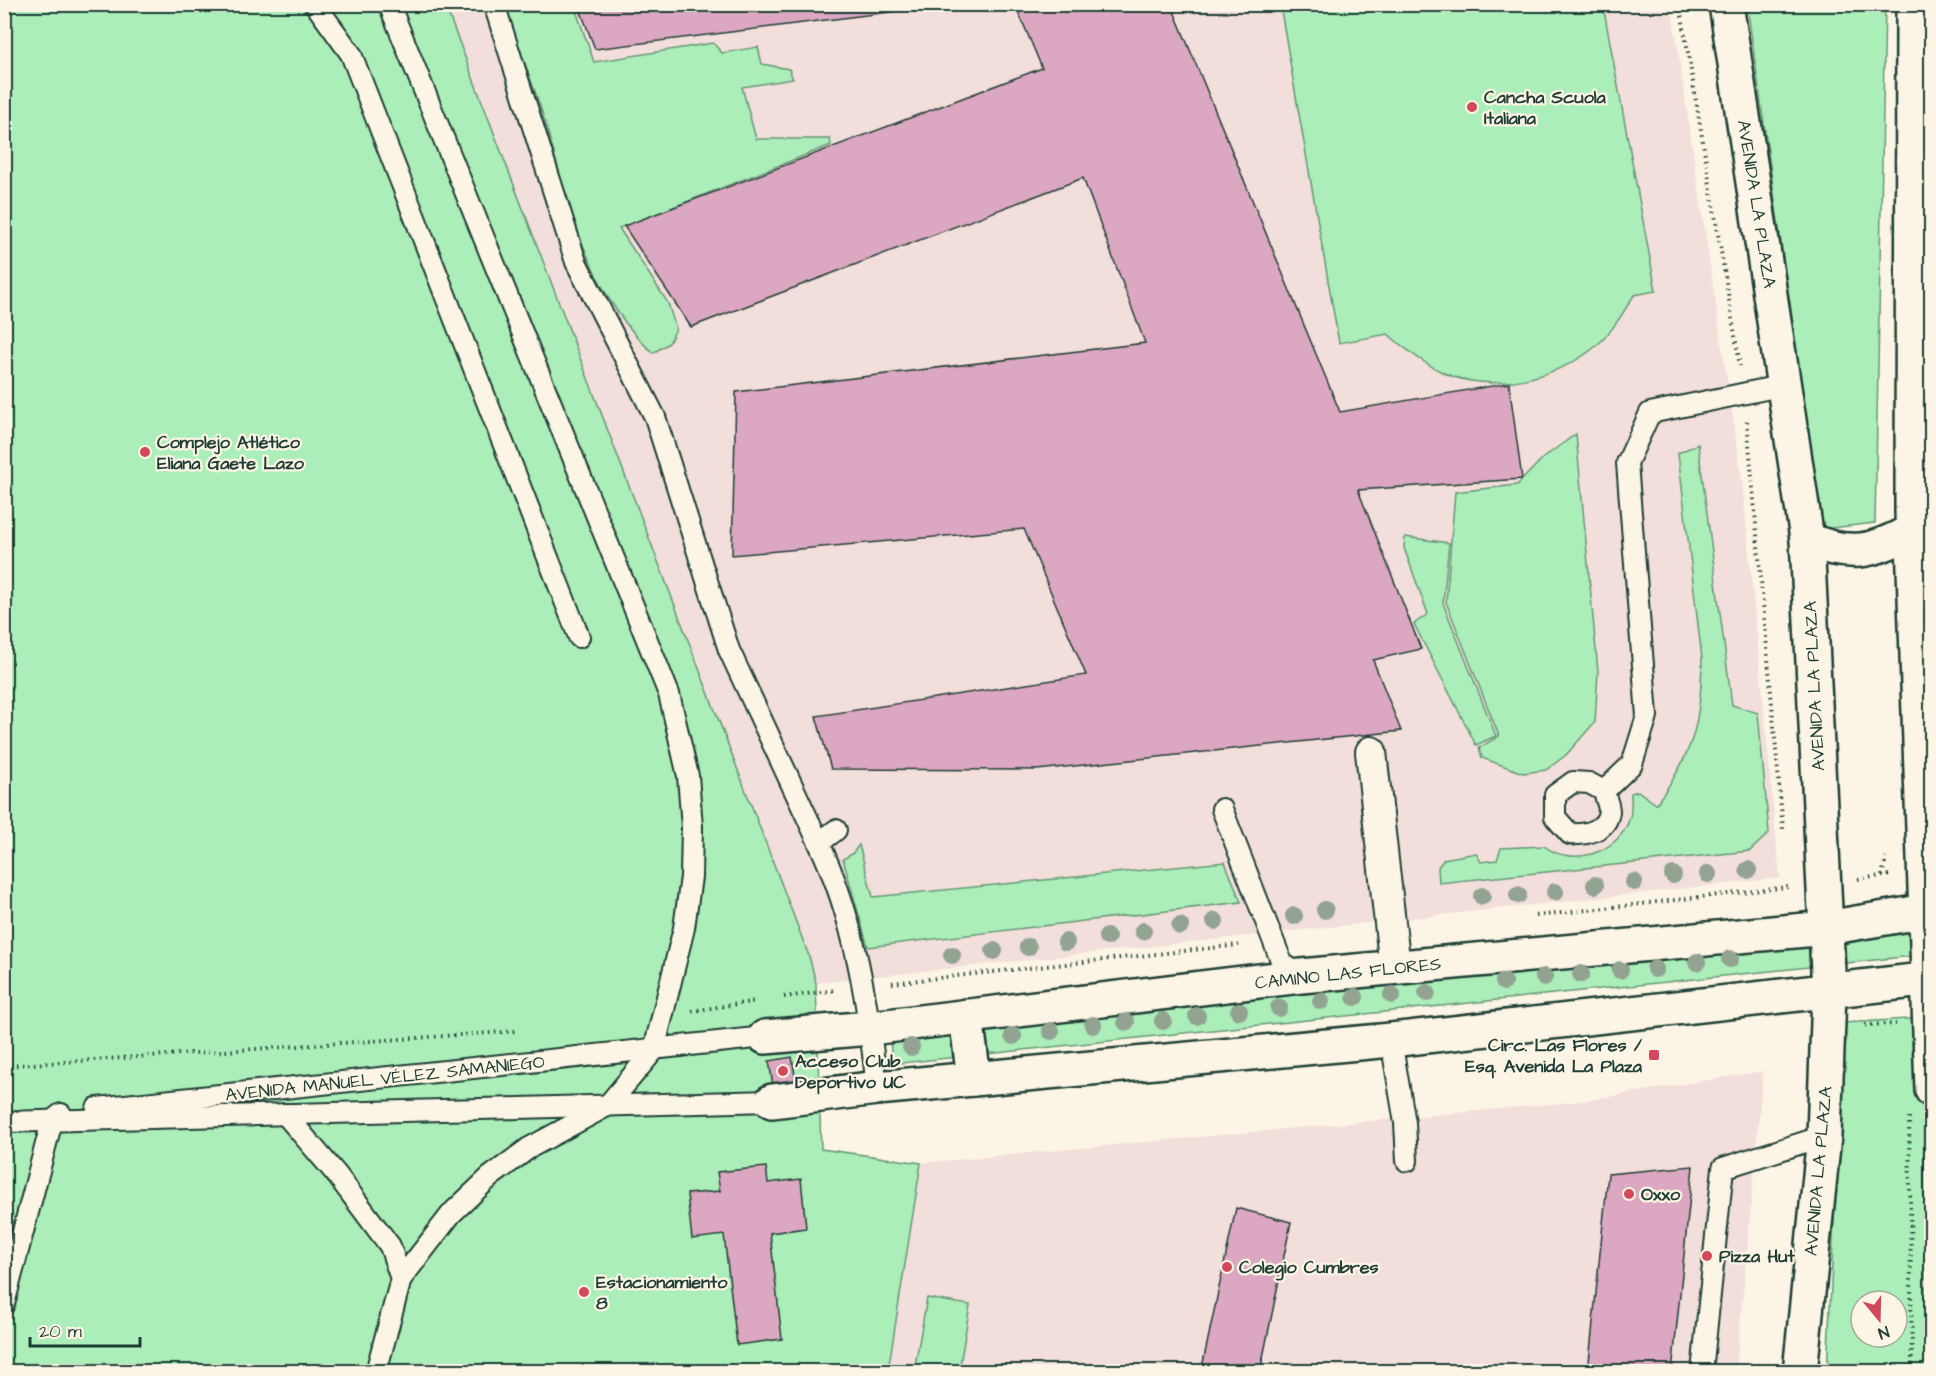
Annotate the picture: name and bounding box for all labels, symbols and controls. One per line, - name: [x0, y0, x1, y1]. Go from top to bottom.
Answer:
- place label: Cancha Scuola Italiana: [1484, 85, 1607, 131]
- marker: Cancha Scuola Italiana: [1465, 100, 1479, 114]
- street label: AVENIDA LA PLAZA: [1731, 118, 1782, 291]
- place label: Complejo Atlético Eliana Gaete Lazo: [157, 430, 305, 476]
- marker: Complejo Atlético Eliana Gaete Lazo: [138, 445, 152, 459]
- street label: AVENIDA LA PLAZA: [1798, 600, 1831, 772]
- street label: CAMINO LAS FLORES: [1254, 951, 1442, 996]
- place label: Circ. Las Flores / Esq. Avenida La Plaza: [1465, 1033, 1643, 1079]
- marker: Circ. Las Flores / Esq. Avenida La Plaza: [1647, 1048, 1661, 1062]
- street label: AVENIDA MANUEL VÉLEZ SAMANIEGO: [224, 1049, 546, 1108]
- place label: Acceso Club Deportivo UC: [795, 1049, 906, 1095]
- marker: Acceso Club Deportivo UC: [776, 1064, 790, 1078]
- street label: AVENIDA LA PLAZA: [1799, 1085, 1838, 1257]
- place label: Oxxo: [1641, 1182, 1681, 1207]
- marker: Oxxo: [1622, 1187, 1636, 1201]
- place label: Pizza Hut: [1719, 1244, 1795, 1269]
- marker: Pizza Hut: [1700, 1249, 1714, 1263]
- place label: Colegio Cumbres: [1239, 1255, 1378, 1281]
- marker: Colegio Cumbres: [1220, 1260, 1234, 1274]
- place label: Estacionamiento 8: [596, 1270, 728, 1316]
- marker: Estacionamiento 8: [577, 1285, 591, 1299]
- north arrow: [1849, 1289, 1909, 1349]
- scale bar: [30, 1310, 140, 1348]
- text: 20 m: [39, 1319, 82, 1344]
- text: N: [1875, 1320, 1892, 1344]

